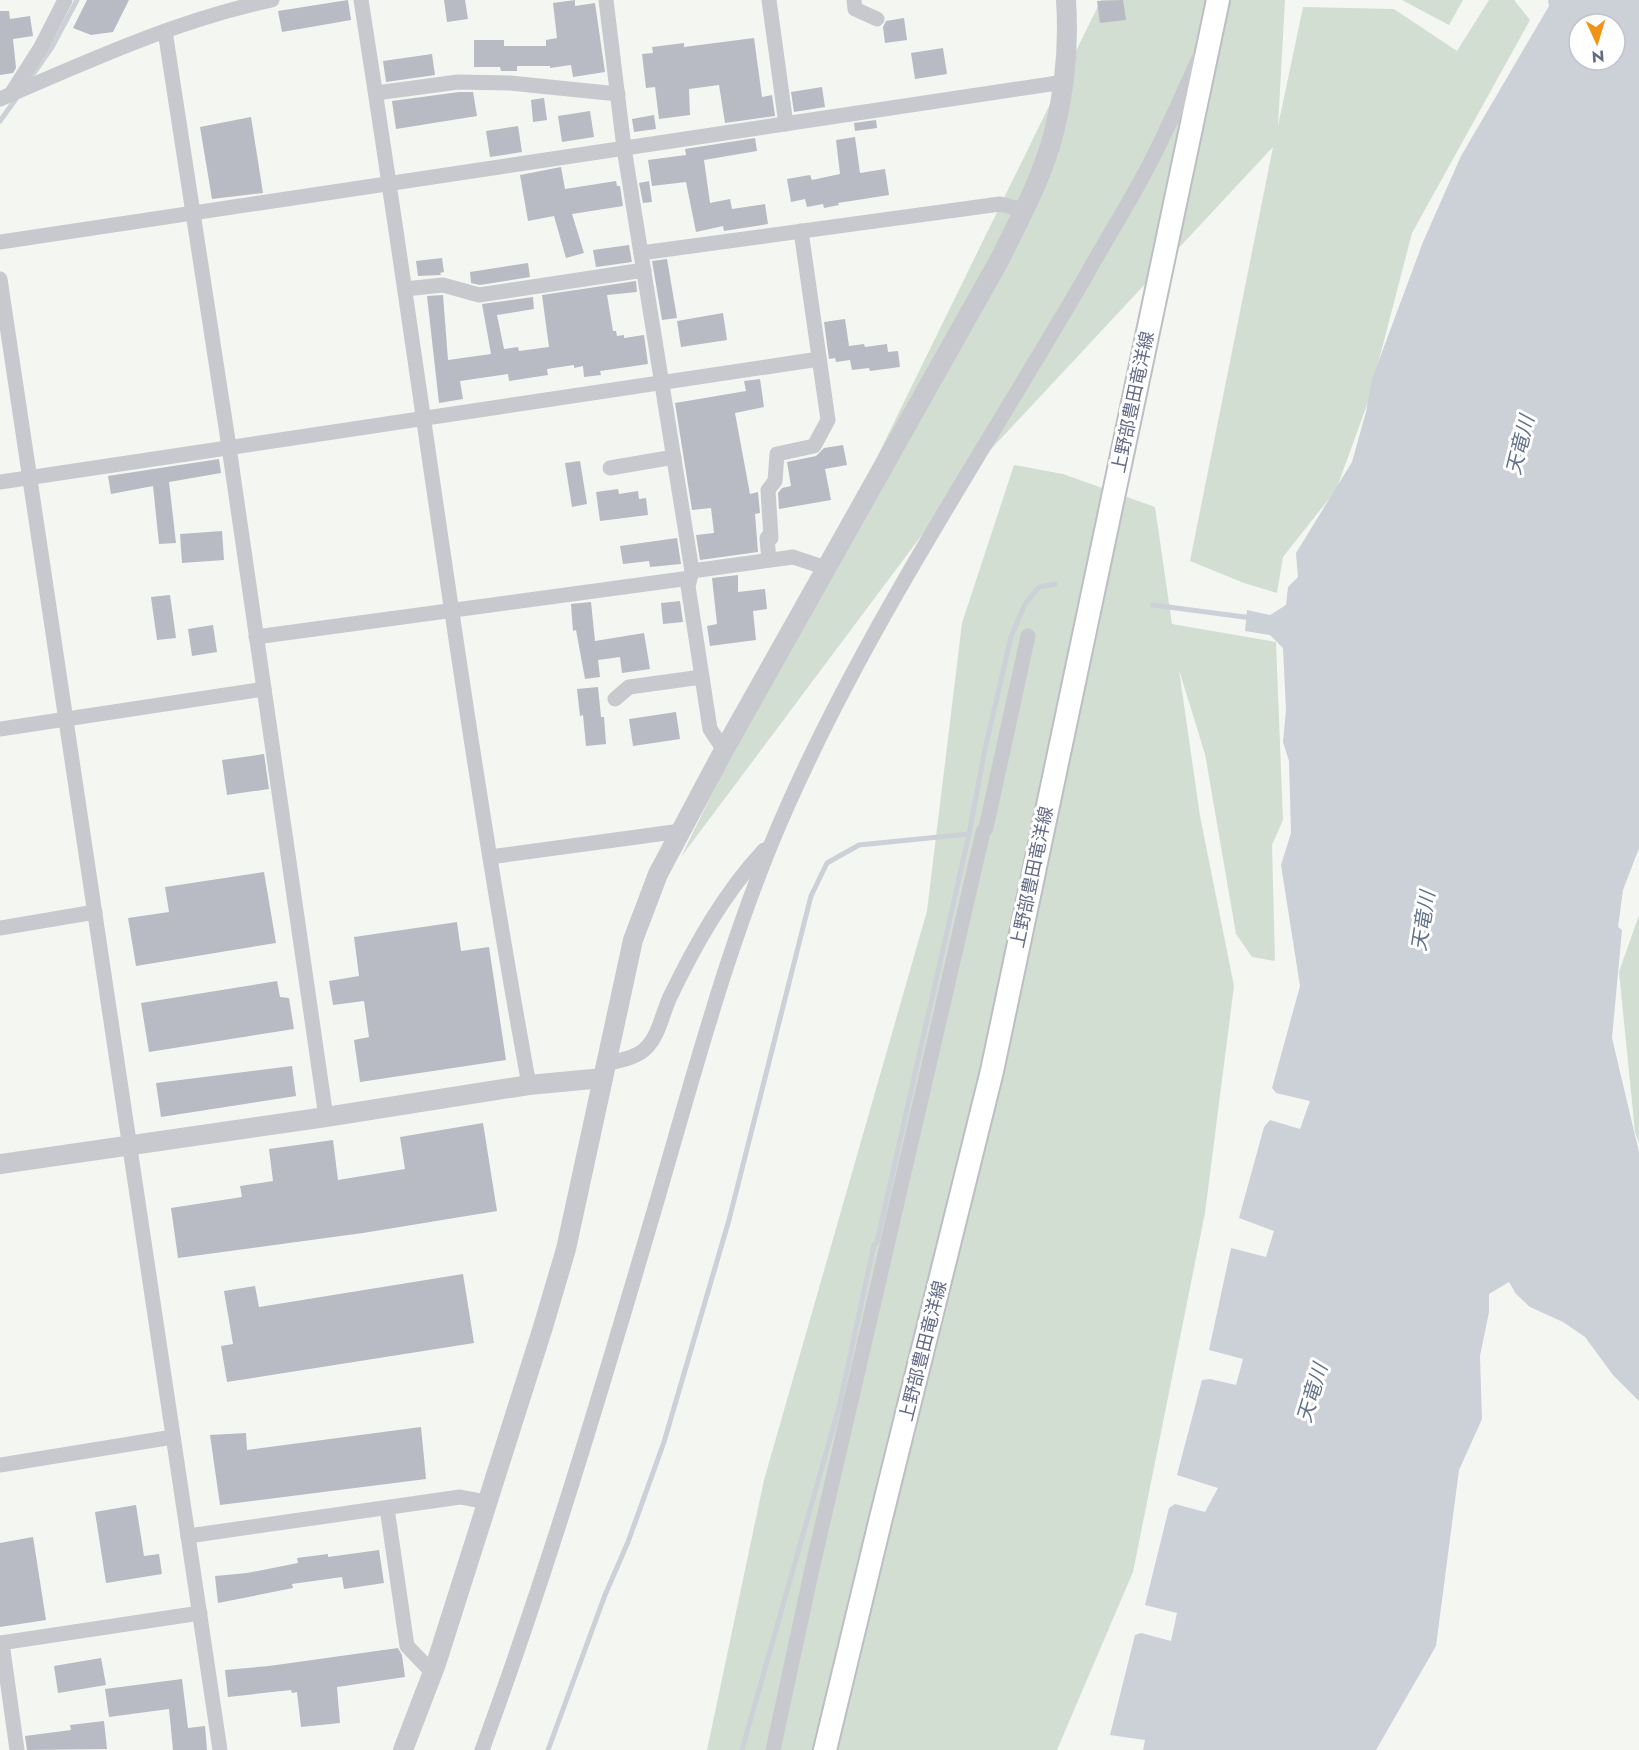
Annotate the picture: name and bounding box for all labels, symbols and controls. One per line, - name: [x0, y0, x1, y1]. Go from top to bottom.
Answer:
- north arrow: [1567, 12, 1627, 72]
- text: N: [1591, 45, 1605, 68]
- street label: 上野部豊田竜洋線: [1105, 329, 1161, 475]
- water label: 天竜川: [1499, 411, 1542, 478]
- street label: 上野部豊田竜洋線: [1004, 804, 1060, 950]
- water label: 天竜川: [1404, 887, 1443, 953]
- street label: 上野部豊田竜洋線: [893, 1278, 953, 1424]
- water label: 天竜川: [1290, 1358, 1336, 1426]

